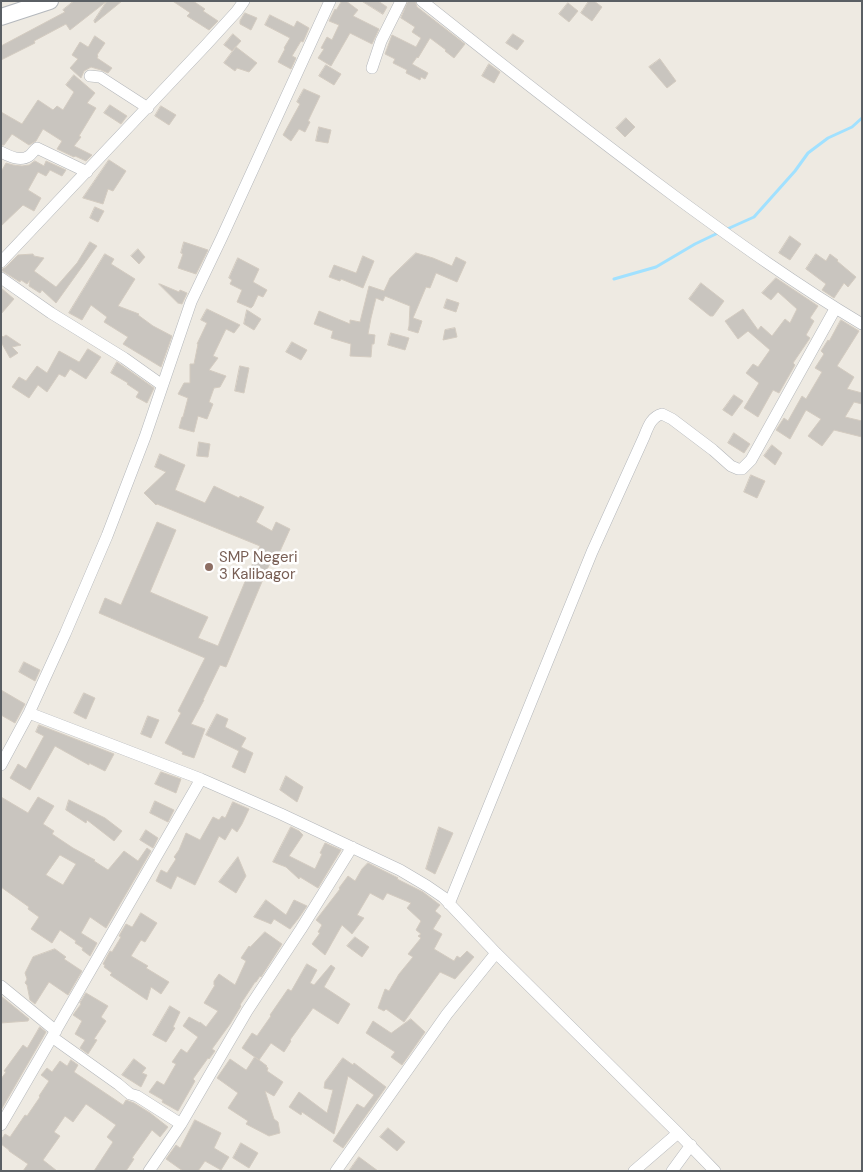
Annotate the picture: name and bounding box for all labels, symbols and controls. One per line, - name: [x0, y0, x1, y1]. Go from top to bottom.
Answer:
- place label: SMP Negeri 3 Kalibagor: [219, 549, 298, 584]
- marker: SMP Negeri 3 Kalibagor: [203, 561, 215, 573]

